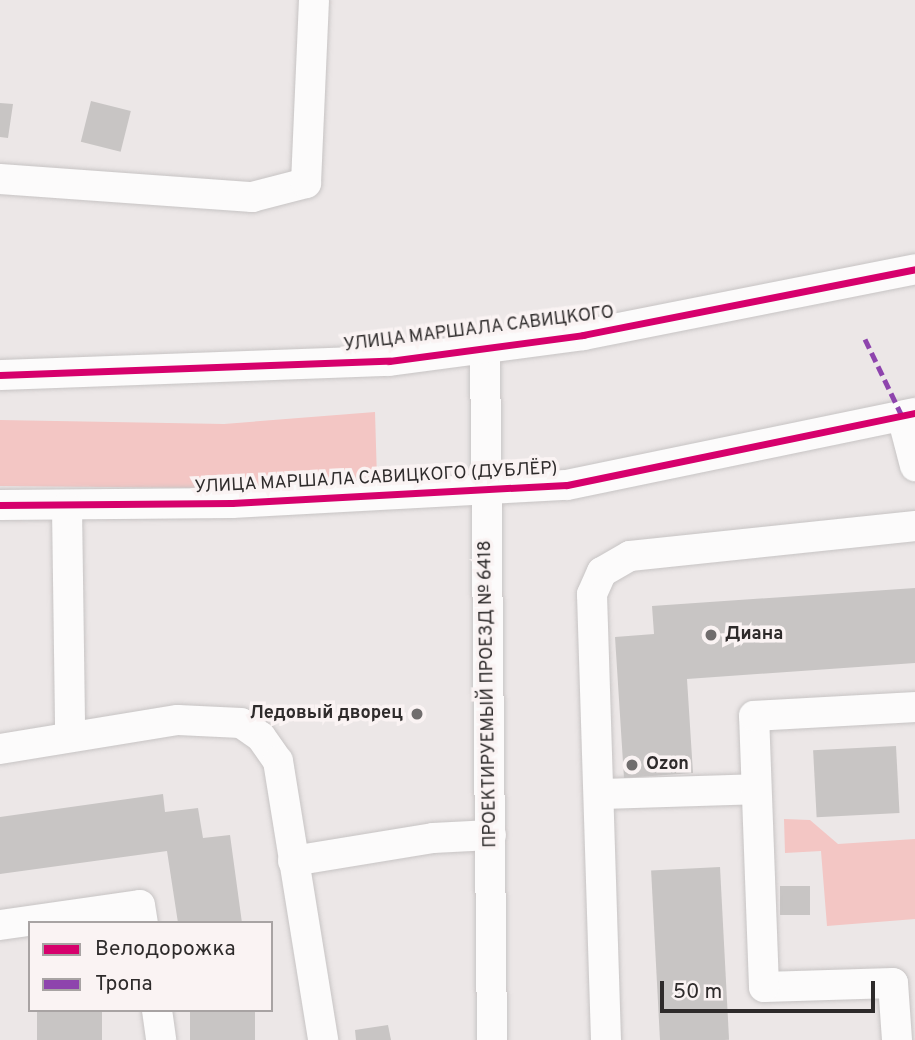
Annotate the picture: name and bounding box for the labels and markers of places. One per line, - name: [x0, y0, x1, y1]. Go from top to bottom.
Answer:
- place label: Диана: [725, 624, 783, 646]
- marker: Диана: [703, 627, 719, 643]
- place label: Ледовый дворец: [250, 703, 403, 725]
- marker: Ледовый дворец: [409, 706, 425, 722]
- place label: Ozon: [646, 754, 689, 776]
- marker: Ozon: [624, 757, 640, 773]

